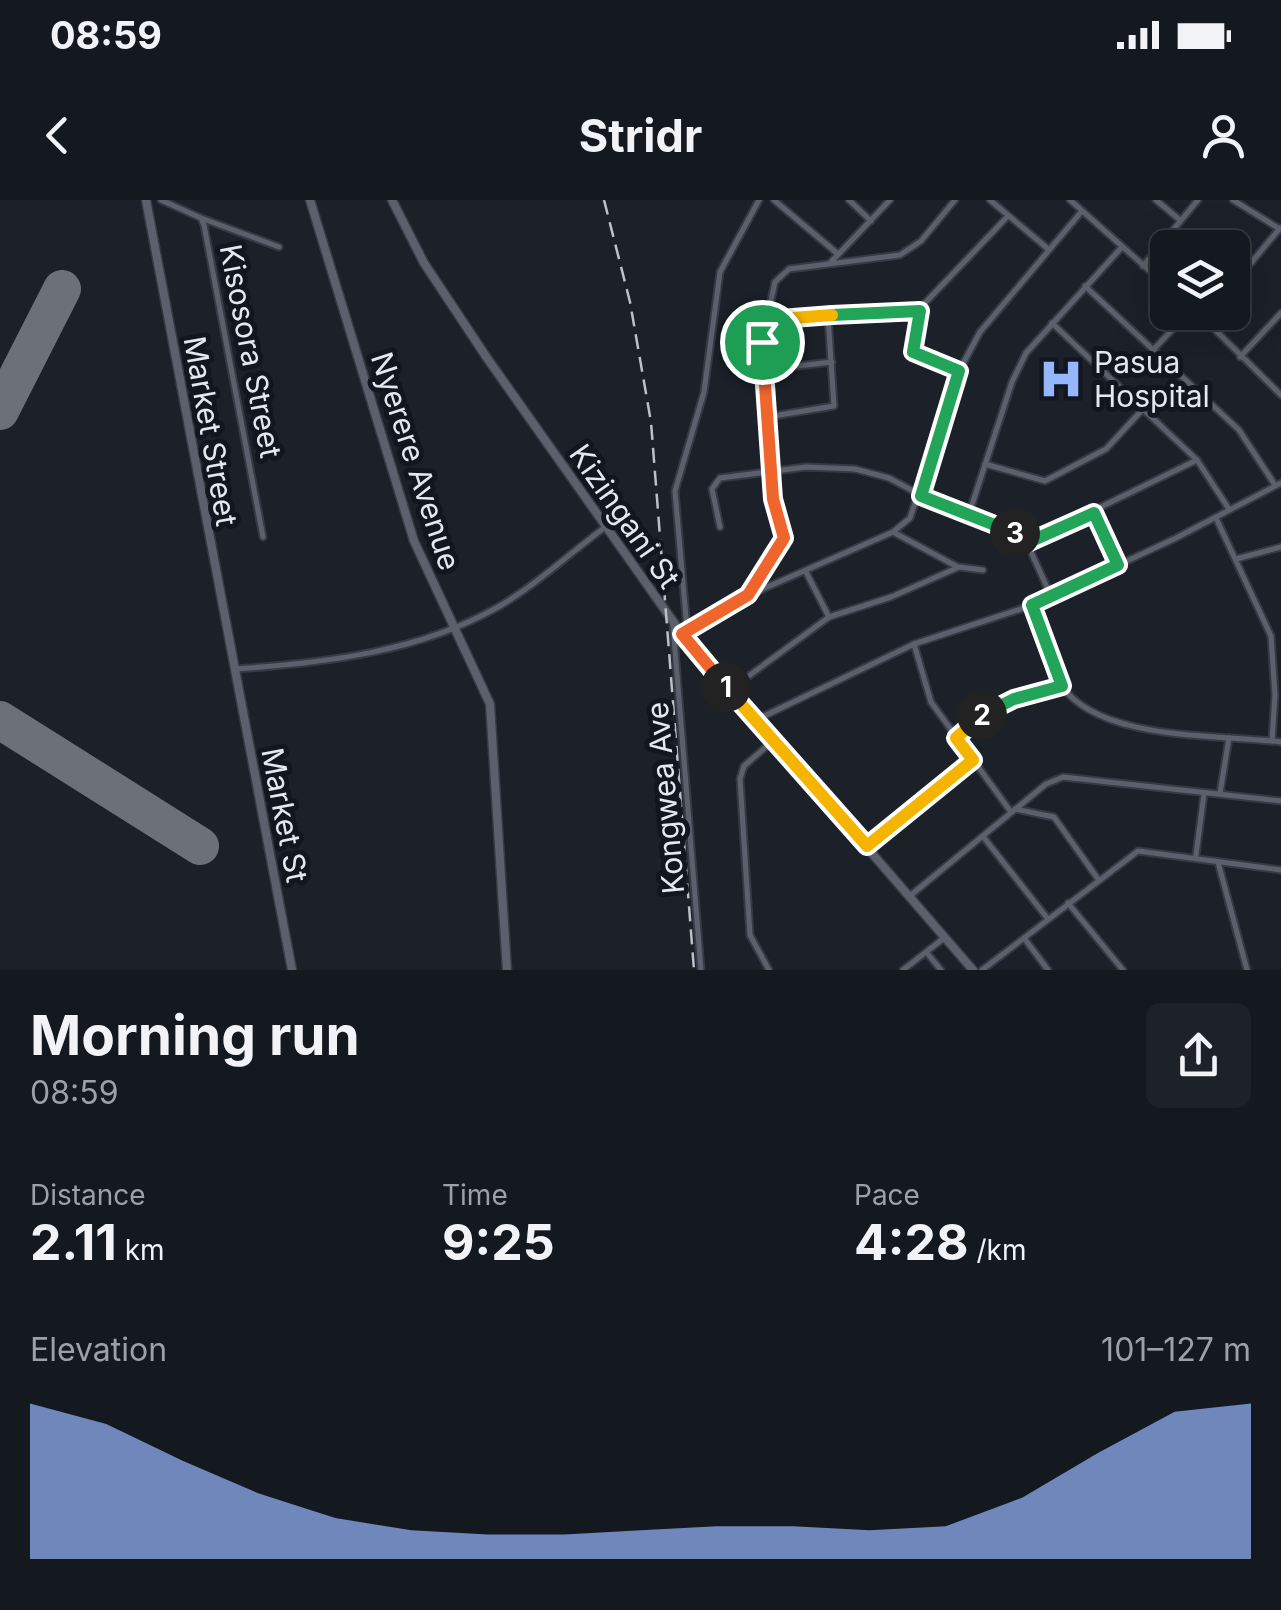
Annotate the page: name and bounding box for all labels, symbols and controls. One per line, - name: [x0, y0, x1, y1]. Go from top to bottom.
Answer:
- text: 08:59: [50, 12, 162, 58]
- icon: back: [30, 108, 85, 163]
- text: Stridr: [579, 108, 702, 163]
- icon: person: [1196, 108, 1251, 163]
- map controls: [1150, 230, 1250, 330]
- button: layers: [1150, 230, 1250, 330]
- street label: Kisosora Street: [213, 241, 289, 461]
- pin: [720, 300, 805, 385]
- icon: arrive: [735, 315, 790, 370]
- street label: Market Street: [177, 333, 245, 529]
- place label: Pasua Hospital: [1094, 344, 1210, 414]
- street label: Nyerere Avenue: [364, 348, 468, 574]
- hospital icon: Pasua Hospital: [1037, 355, 1085, 403]
- street label: Kizingani St: [562, 437, 688, 595]
- pin: 3: [990, 508, 1040, 558]
- text: 3: [1006, 516, 1024, 550]
- pin: 1: [701, 662, 751, 712]
- text: 1: [720, 670, 732, 704]
- pin: 2: [957, 690, 1007, 740]
- text: 2: [973, 698, 991, 732]
- street label: Kongwea Ave: [639, 701, 691, 895]
- street label: Market St: [254, 745, 316, 886]
- text: Morning run: [30, 1002, 360, 1068]
- button: share: [1146, 1003, 1251, 1108]
- text: 08:59: [30, 1073, 119, 1112]
- text: Distance: [30, 1178, 146, 1212]
- text: Time: [442, 1178, 508, 1212]
- text: Pace: [854, 1178, 920, 1212]
- text: 2.11: [30, 1212, 117, 1272]
- text: 9:25: [442, 1212, 555, 1272]
- text: 4:28: [854, 1212, 969, 1272]
- text: km: [117, 1233, 165, 1267]
- text: /km: [969, 1233, 1026, 1267]
- text: Elevation: [30, 1330, 167, 1369]
- text: 101–127 m: [1101, 1330, 1251, 1369]

